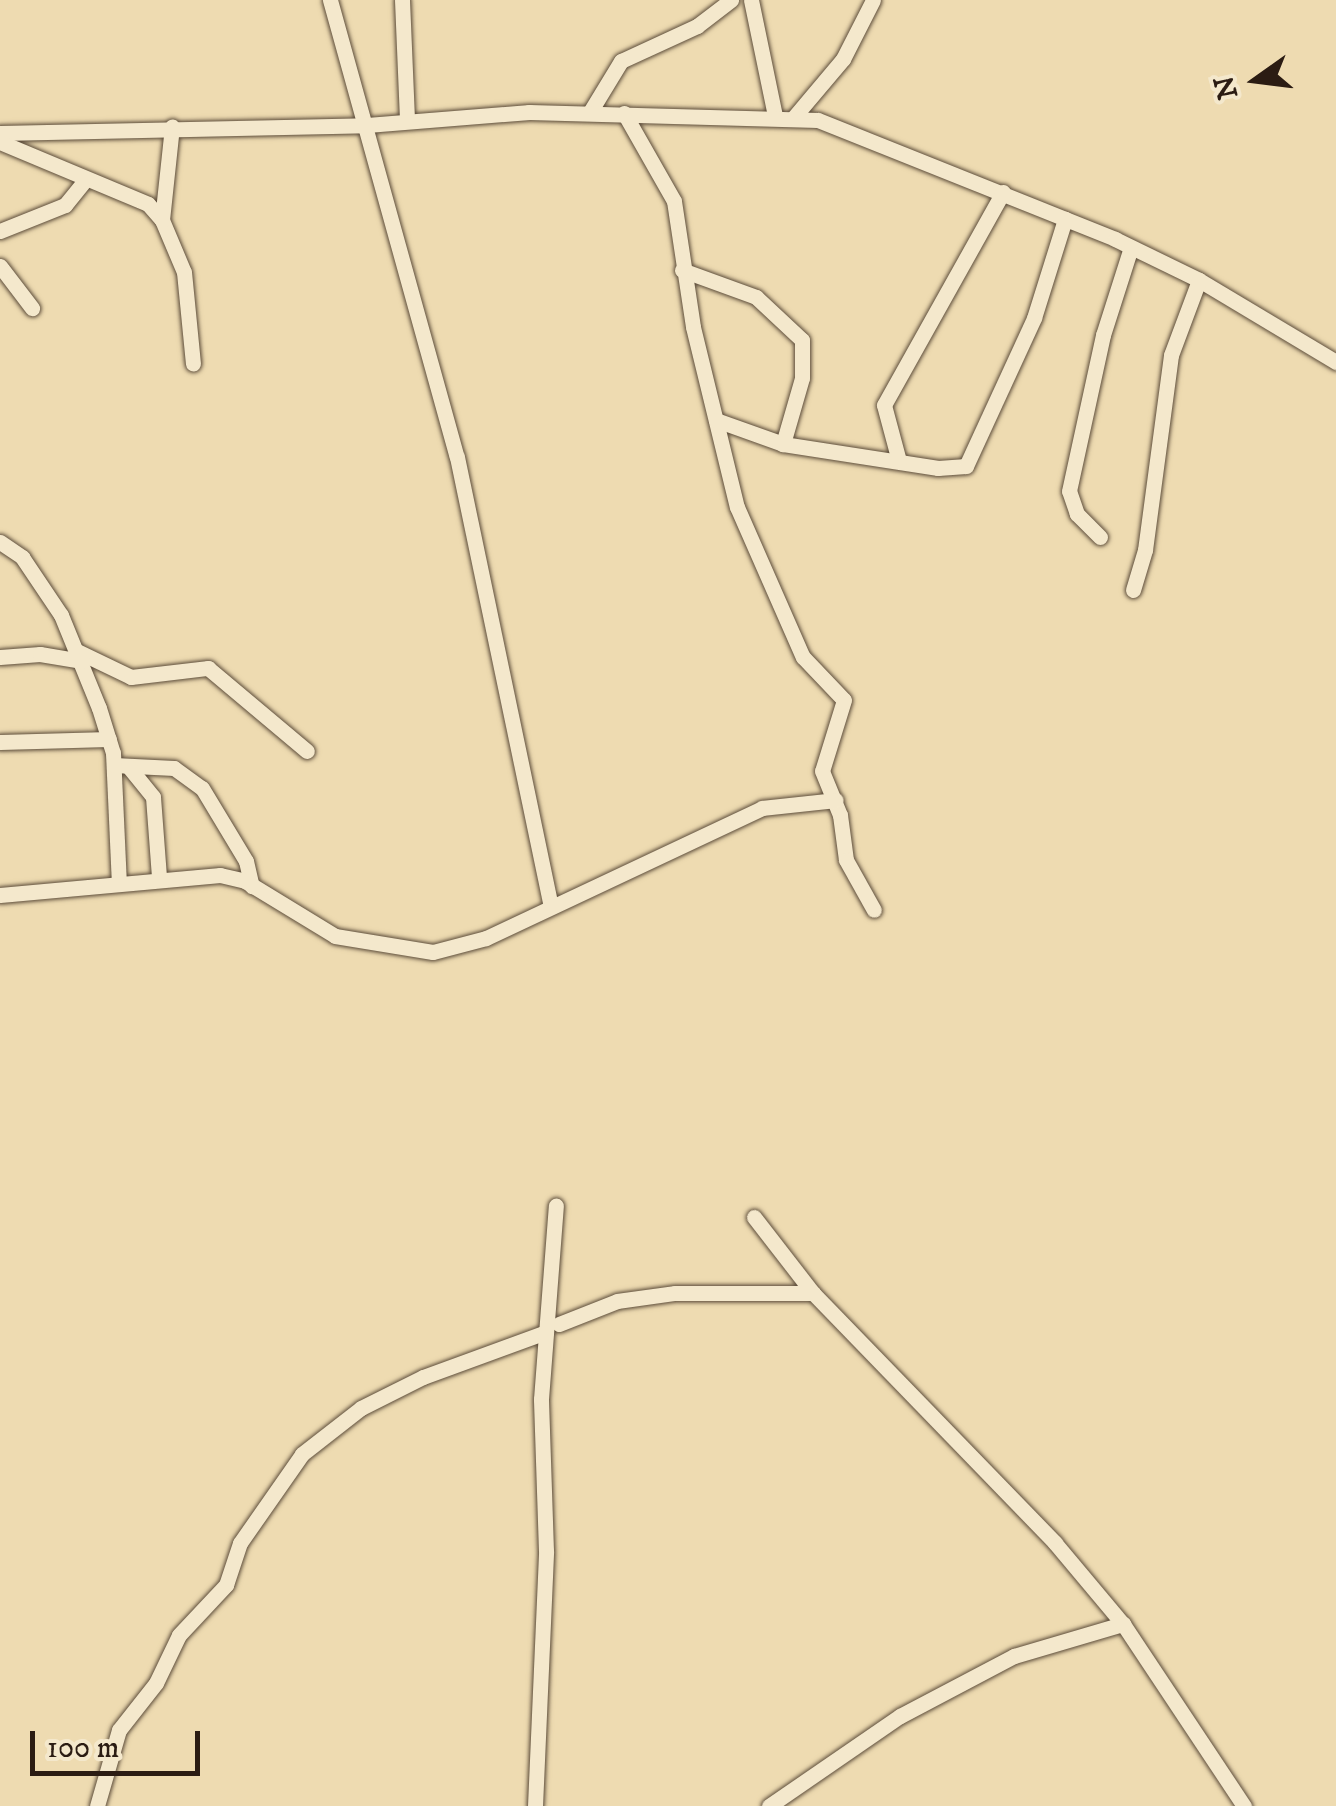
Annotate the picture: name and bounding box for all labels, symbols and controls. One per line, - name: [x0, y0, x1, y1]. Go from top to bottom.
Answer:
- north arrow: [1206, 30, 1306, 130]
- text: N: [1207, 72, 1246, 103]
- scale bar: [35, 1711, 205, 1773]
- text: 100 m: [47, 1730, 119, 1767]

